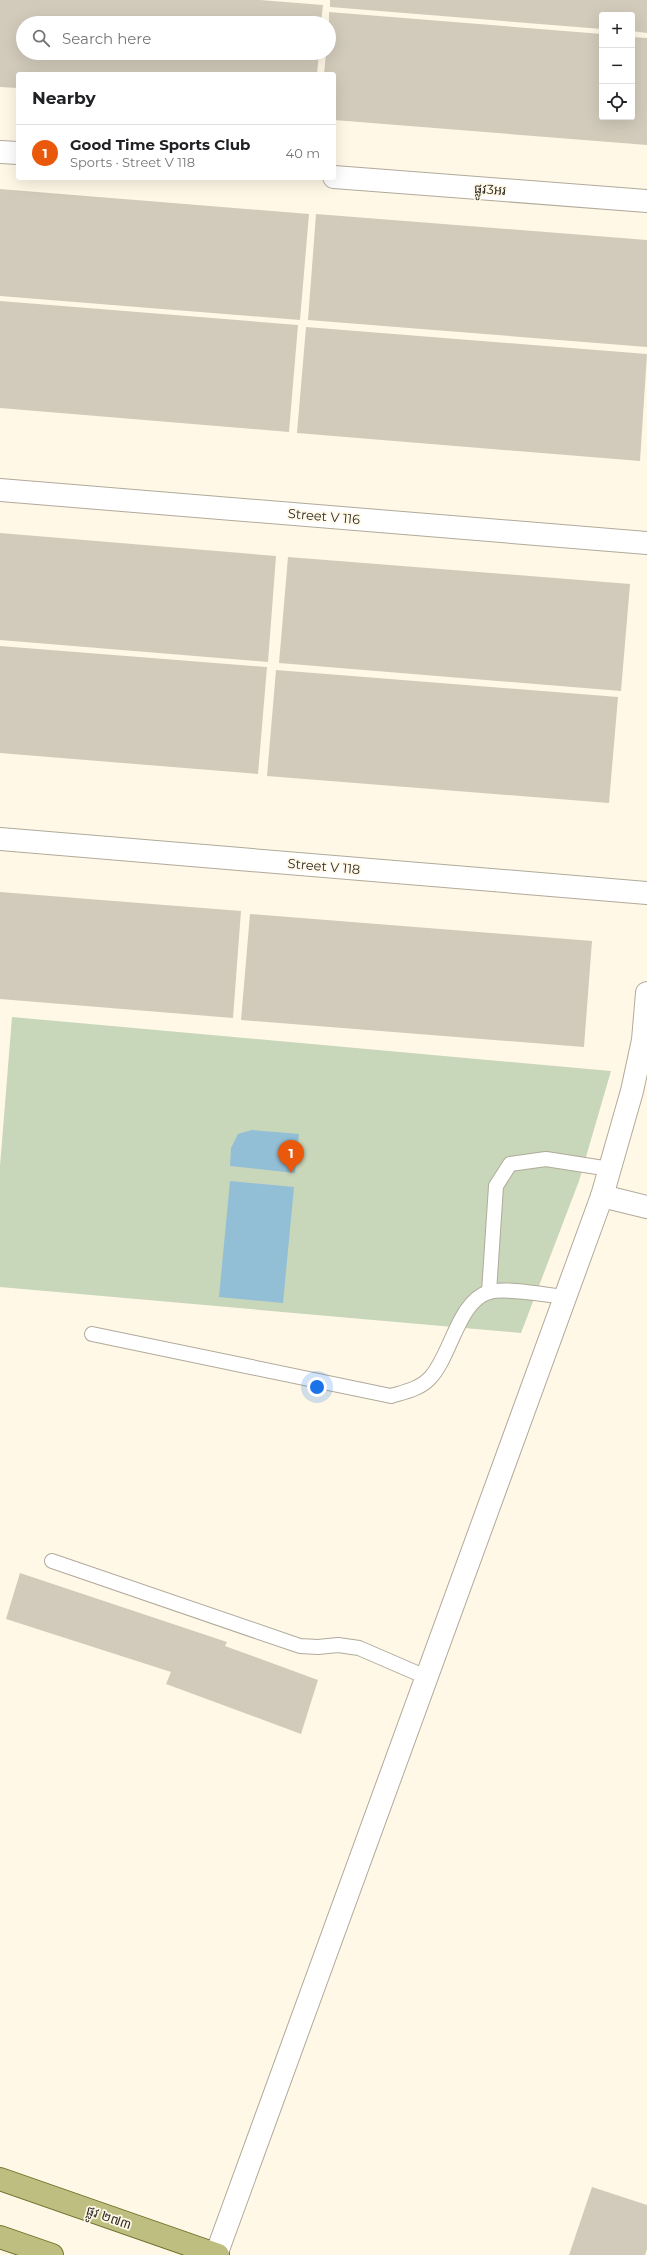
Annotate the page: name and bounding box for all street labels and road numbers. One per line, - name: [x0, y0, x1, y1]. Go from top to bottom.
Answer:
- street label: ផ្លូវ3អរ: [473, 180, 507, 202]
- street label: Street V 116: [287, 505, 361, 527]
- street label: Street V 118: [287, 855, 361, 877]
- street label: ផ្លូវ ២៧៣: [83, 2202, 134, 2236]

